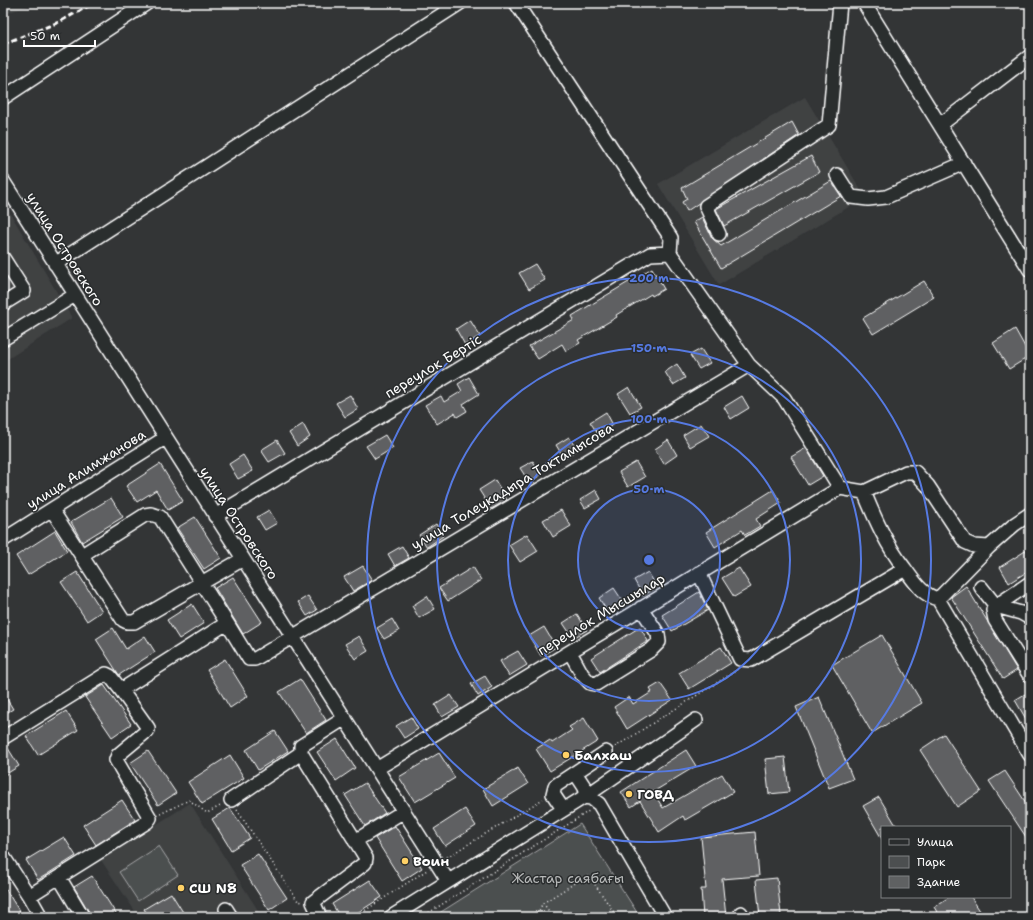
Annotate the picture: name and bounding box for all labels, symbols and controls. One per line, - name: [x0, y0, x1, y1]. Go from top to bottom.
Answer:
- scale bar: [24, 22, 95, 48]
- text: 50 m: [30, 28, 60, 44]
- street label: улица Островского: [23, 189, 107, 309]
- text: 200 m: [629, 270, 669, 286]
- street label: переулок Бертіс: [381, 330, 485, 402]
- text: 150 m: [631, 340, 667, 356]
- text: 100 m: [631, 411, 668, 427]
- street label: улица Толеукадыра Токтамысова: [408, 418, 617, 554]
- street label: улица Алимжанова: [23, 425, 149, 513]
- street label: улица Островского: [196, 463, 282, 583]
- text: 50 m: [634, 481, 665, 497]
- centre of rings: [642, 553, 656, 567]
- street label: переулок Мысшылар: [534, 569, 668, 659]
- place label: Балхаш: [574, 746, 632, 764]
- marker: Балхаш: [561, 750, 571, 760]
- place label: ГОВД: [637, 785, 675, 803]
- marker: ГОВД: [624, 789, 634, 799]
- legend: [881, 826, 1011, 898]
- text: Улица: [917, 834, 954, 850]
- place label: Воин: [413, 852, 449, 870]
- text: Парк: [917, 854, 946, 870]
- marker: Воин: [400, 856, 410, 866]
- park label: Жастар саябағы: [512, 869, 624, 887]
- text: Здание: [917, 874, 961, 890]
- place label: СШ N8: [189, 879, 237, 897]
- marker: СШ N8: [176, 883, 186, 893]

